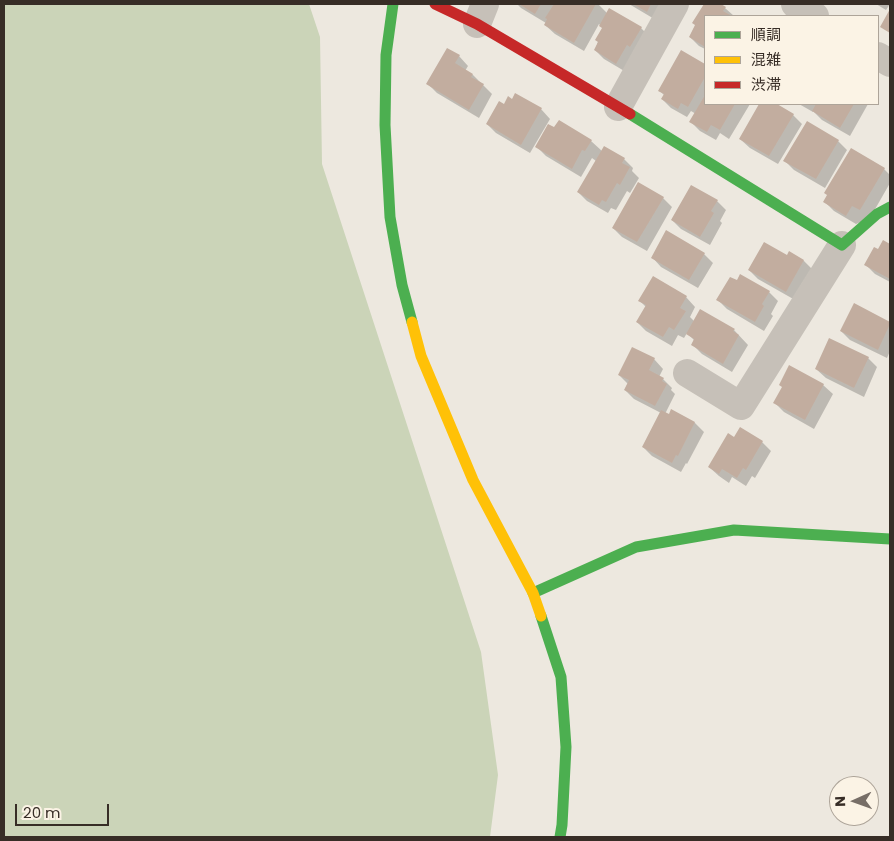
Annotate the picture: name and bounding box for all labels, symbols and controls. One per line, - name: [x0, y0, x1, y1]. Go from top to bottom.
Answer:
- legend: [704, 15, 879, 105]
- text: 順調: [751, 24, 781, 45]
- text: 混雑: [751, 49, 781, 70]
- text: 渋滞: [751, 74, 781, 95]
- north arrow: [829, 776, 879, 826]
- scale bar: [18, 794, 111, 826]
- text: N: [830, 796, 850, 807]
- text: 20 m: [23, 802, 61, 823]

